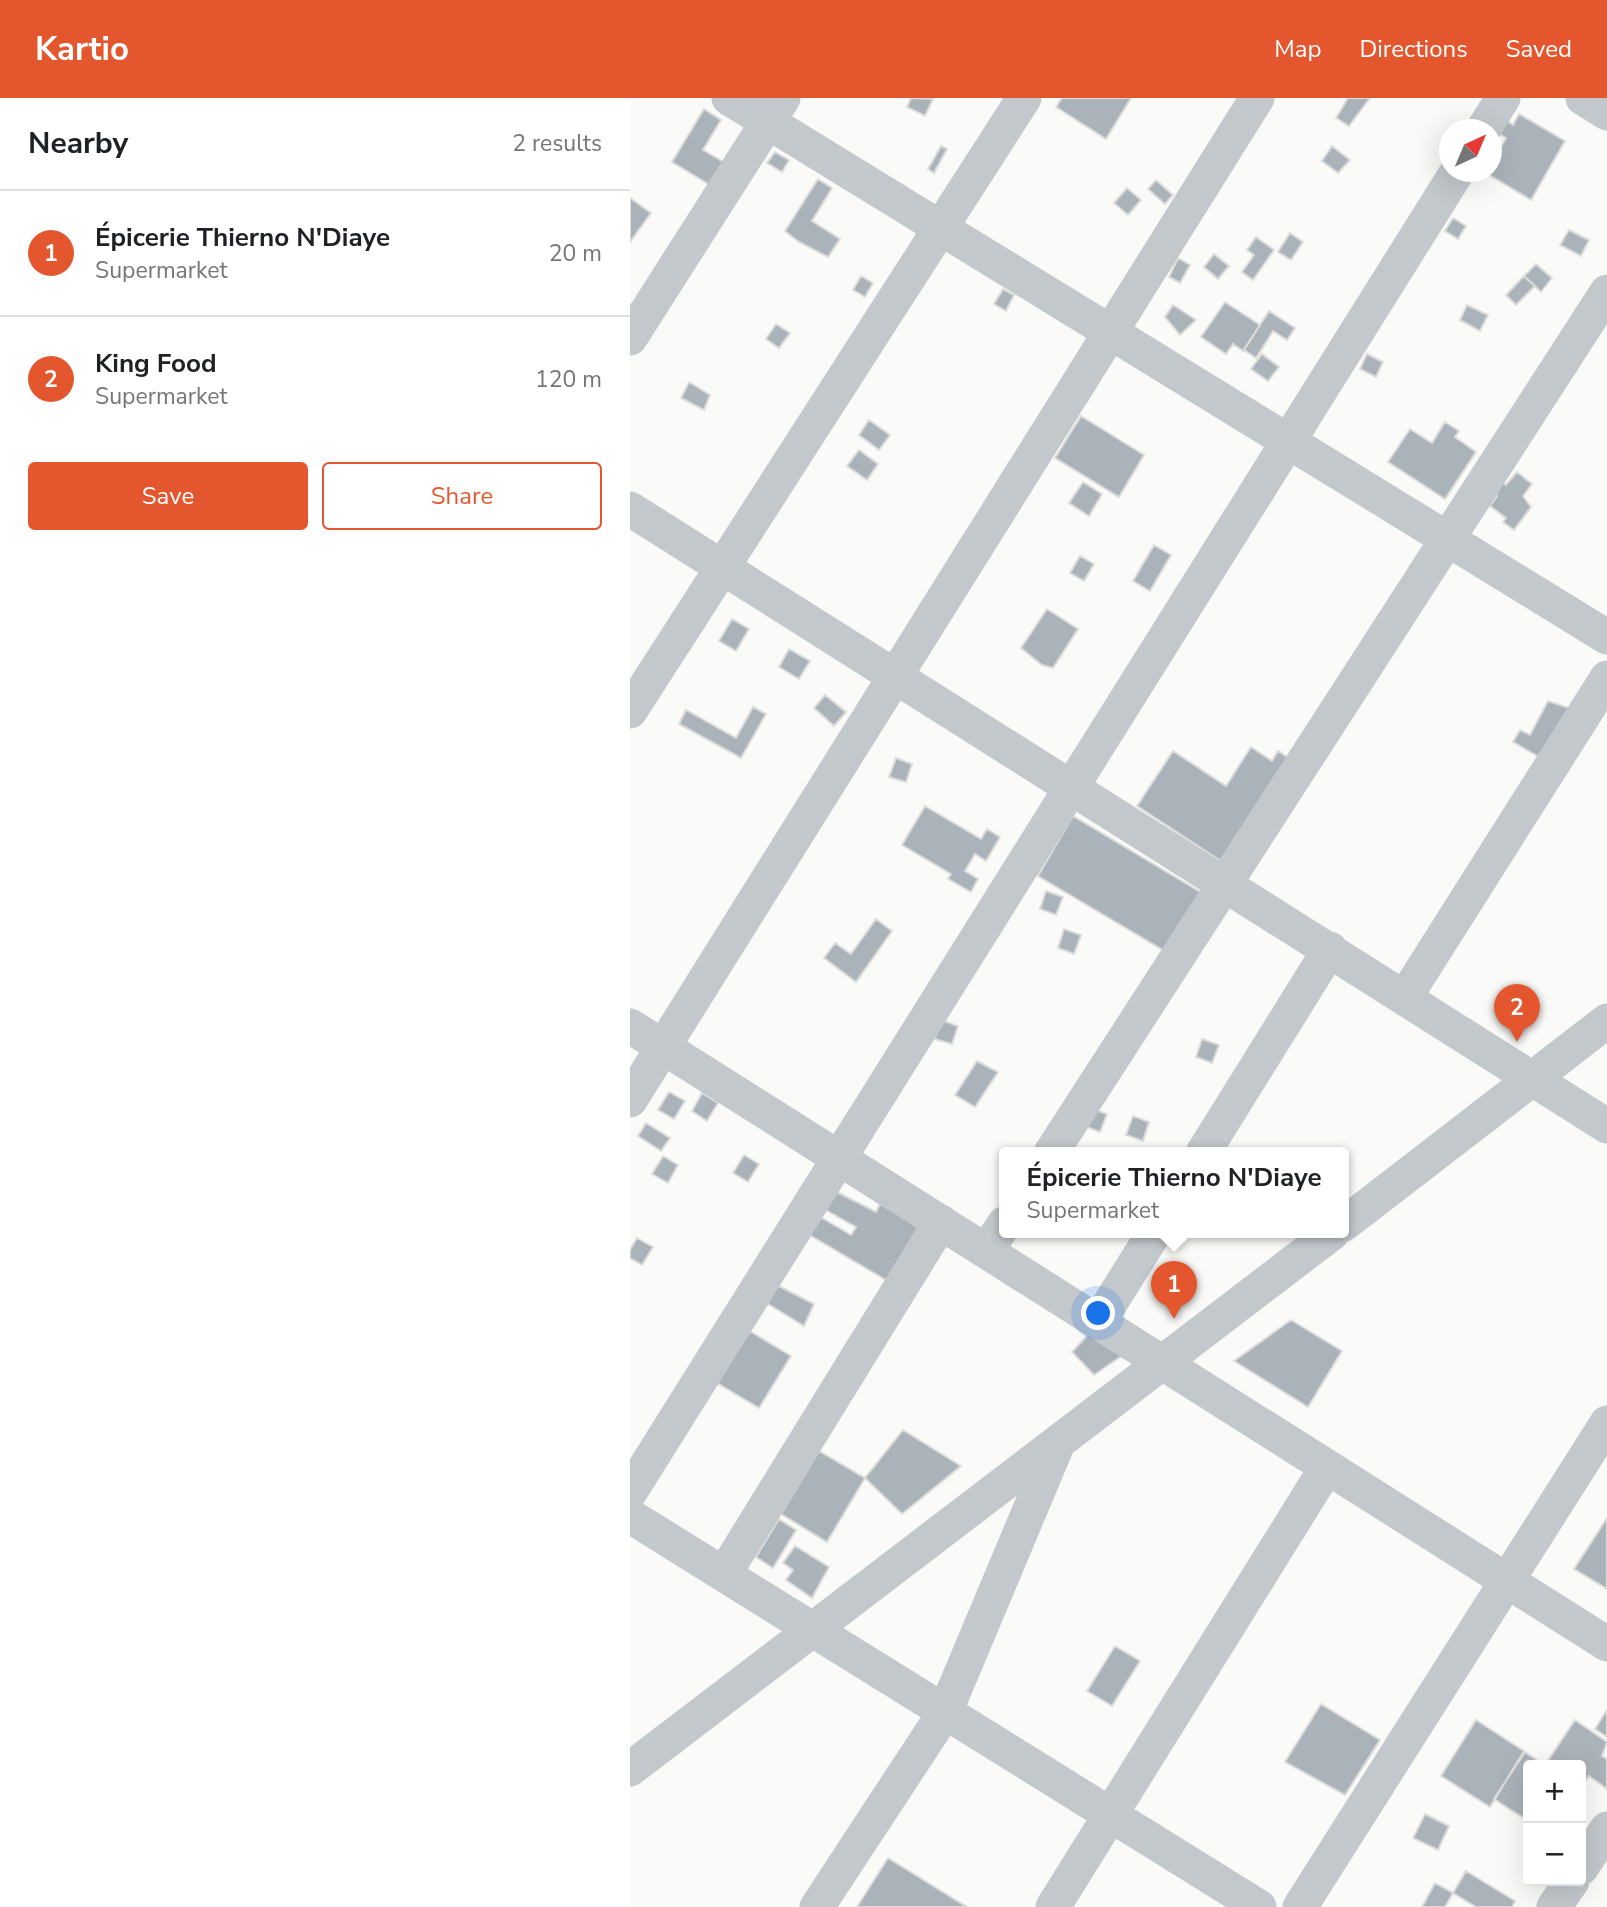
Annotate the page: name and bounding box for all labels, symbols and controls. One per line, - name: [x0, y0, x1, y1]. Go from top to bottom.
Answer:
- text: Kartio: [35, 27, 129, 72]
- text: Map: [1274, 33, 1321, 65]
- text: Directions: [1359, 33, 1468, 65]
- text: Saved: [1506, 33, 1572, 65]
- north arrow: [1439, 119, 1502, 182]
- text: Nearby: [28, 123, 128, 164]
- text: 2 results: [512, 128, 602, 159]
- text: Épicerie Thierno N'Diaye: [95, 220, 390, 255]
- text: 1: [44, 238, 58, 269]
- text: 20 m: [549, 238, 602, 269]
- text: Supermarket: [95, 255, 228, 286]
- text: King Food: [95, 346, 217, 381]
- text: 2: [44, 364, 58, 395]
- text: 120 m: [535, 364, 602, 395]
- text: Supermarket: [95, 381, 228, 412]
- button: Save: [28, 462, 308, 530]
- button: Share: [322, 462, 602, 530]
- pin: 2: [1494, 984, 1540, 1042]
- popup: [999, 1147, 1349, 1238]
- text: Épicerie Thierno N'Diaye: [1026, 1160, 1322, 1195]
- text: Supermarket: [1026, 1195, 1159, 1226]
- pin: 1: [1151, 1261, 1197, 1319]
- your location: [1081, 1296, 1115, 1330]
- map controls: [1523, 1760, 1586, 1886]
- button: +: [1523, 1760, 1586, 1823]
- button: −: [1523, 1823, 1586, 1886]

